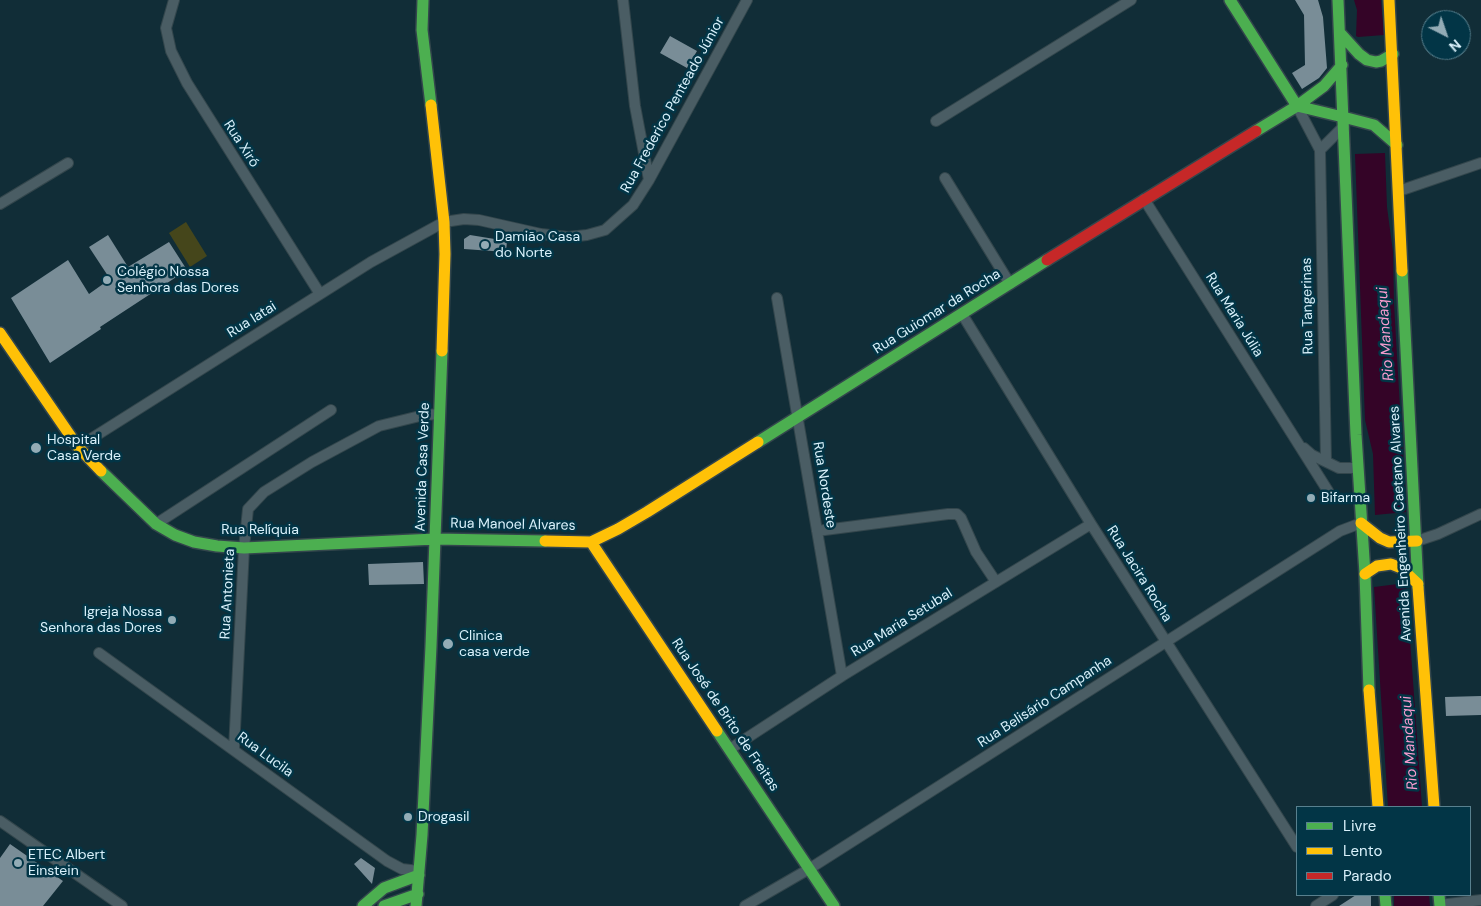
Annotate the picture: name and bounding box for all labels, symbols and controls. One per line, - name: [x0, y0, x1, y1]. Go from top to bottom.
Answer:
- north arrow: [1421, 10, 1471, 60]
- street label: Rua Frederico Penteado Júnior: [618, 14, 728, 196]
- text: N: [1445, 35, 1465, 56]
- street label: Rua Xiró: [220, 117, 262, 171]
- place label: Damião Casa do Norte: [495, 229, 580, 262]
- marker: Damião Casa do Norte: [479, 239, 491, 251]
- street label: Rua Tangerinas: [1299, 257, 1317, 355]
- place label: Colégio Nossa Senhora das Dores: [117, 264, 239, 296]
- street label: Rua Guiomar da Rocha: [870, 266, 1004, 358]
- street label: Rua Maria Júlia: [1201, 270, 1267, 360]
- marker: Colégio Nossa Senhora das Dores: [101, 274, 113, 286]
- water label: Rio Mandaqui: [1374, 286, 1398, 382]
- street label: Rua Iatai: [224, 298, 280, 342]
- street label: Avenida Casa Verde: [412, 402, 434, 532]
- street label: Avenida Engenheiro Caetano Alvares: [1386, 406, 1416, 642]
- place label: Hospital Casa Verde: [47, 432, 121, 464]
- marker: Hospital Casa Verde: [29, 441, 43, 455]
- street label: Rua Nordeste: [809, 441, 839, 529]
- place label: Bifarma: [1321, 490, 1370, 506]
- marker: Bifarma: [1305, 492, 1317, 504]
- street label: Rua Manoel Alvares: [450, 516, 576, 534]
- street label: Rua Relíquia: [221, 522, 299, 538]
- street label: Rua Jacira Rocha: [1103, 523, 1175, 625]
- street label: Rua Antonieta: [217, 548, 239, 640]
- street label: Rua Maria Setubal: [848, 585, 956, 661]
- place label: Igreja Nossa Senhora das Dores: [40, 604, 162, 636]
- marker: Igreja Nossa Senhora das Dores: [166, 614, 178, 626]
- place label: Clinica casa verde: [459, 628, 530, 660]
- street label: Rua José de Brito de Freitas: [667, 635, 783, 795]
- marker: Clinica casa verde: [441, 637, 455, 651]
- street label: Rua Belisário Campanha: [975, 652, 1115, 752]
- water label: Rio Mandaqui: [1398, 695, 1422, 791]
- street label: Rua Lucila: [234, 729, 296, 781]
- legend: [1296, 806, 1471, 896]
- place label: Drogasil: [418, 809, 469, 825]
- marker: Drogasil: [402, 811, 414, 823]
- text: Livre: [1343, 816, 1376, 836]
- text: Lento: [1343, 841, 1382, 861]
- place label: ETEC Albert Einstein: [28, 847, 105, 880]
- marker: ETEC Albert Einstein: [12, 857, 24, 869]
- text: Parado: [1343, 866, 1392, 886]

